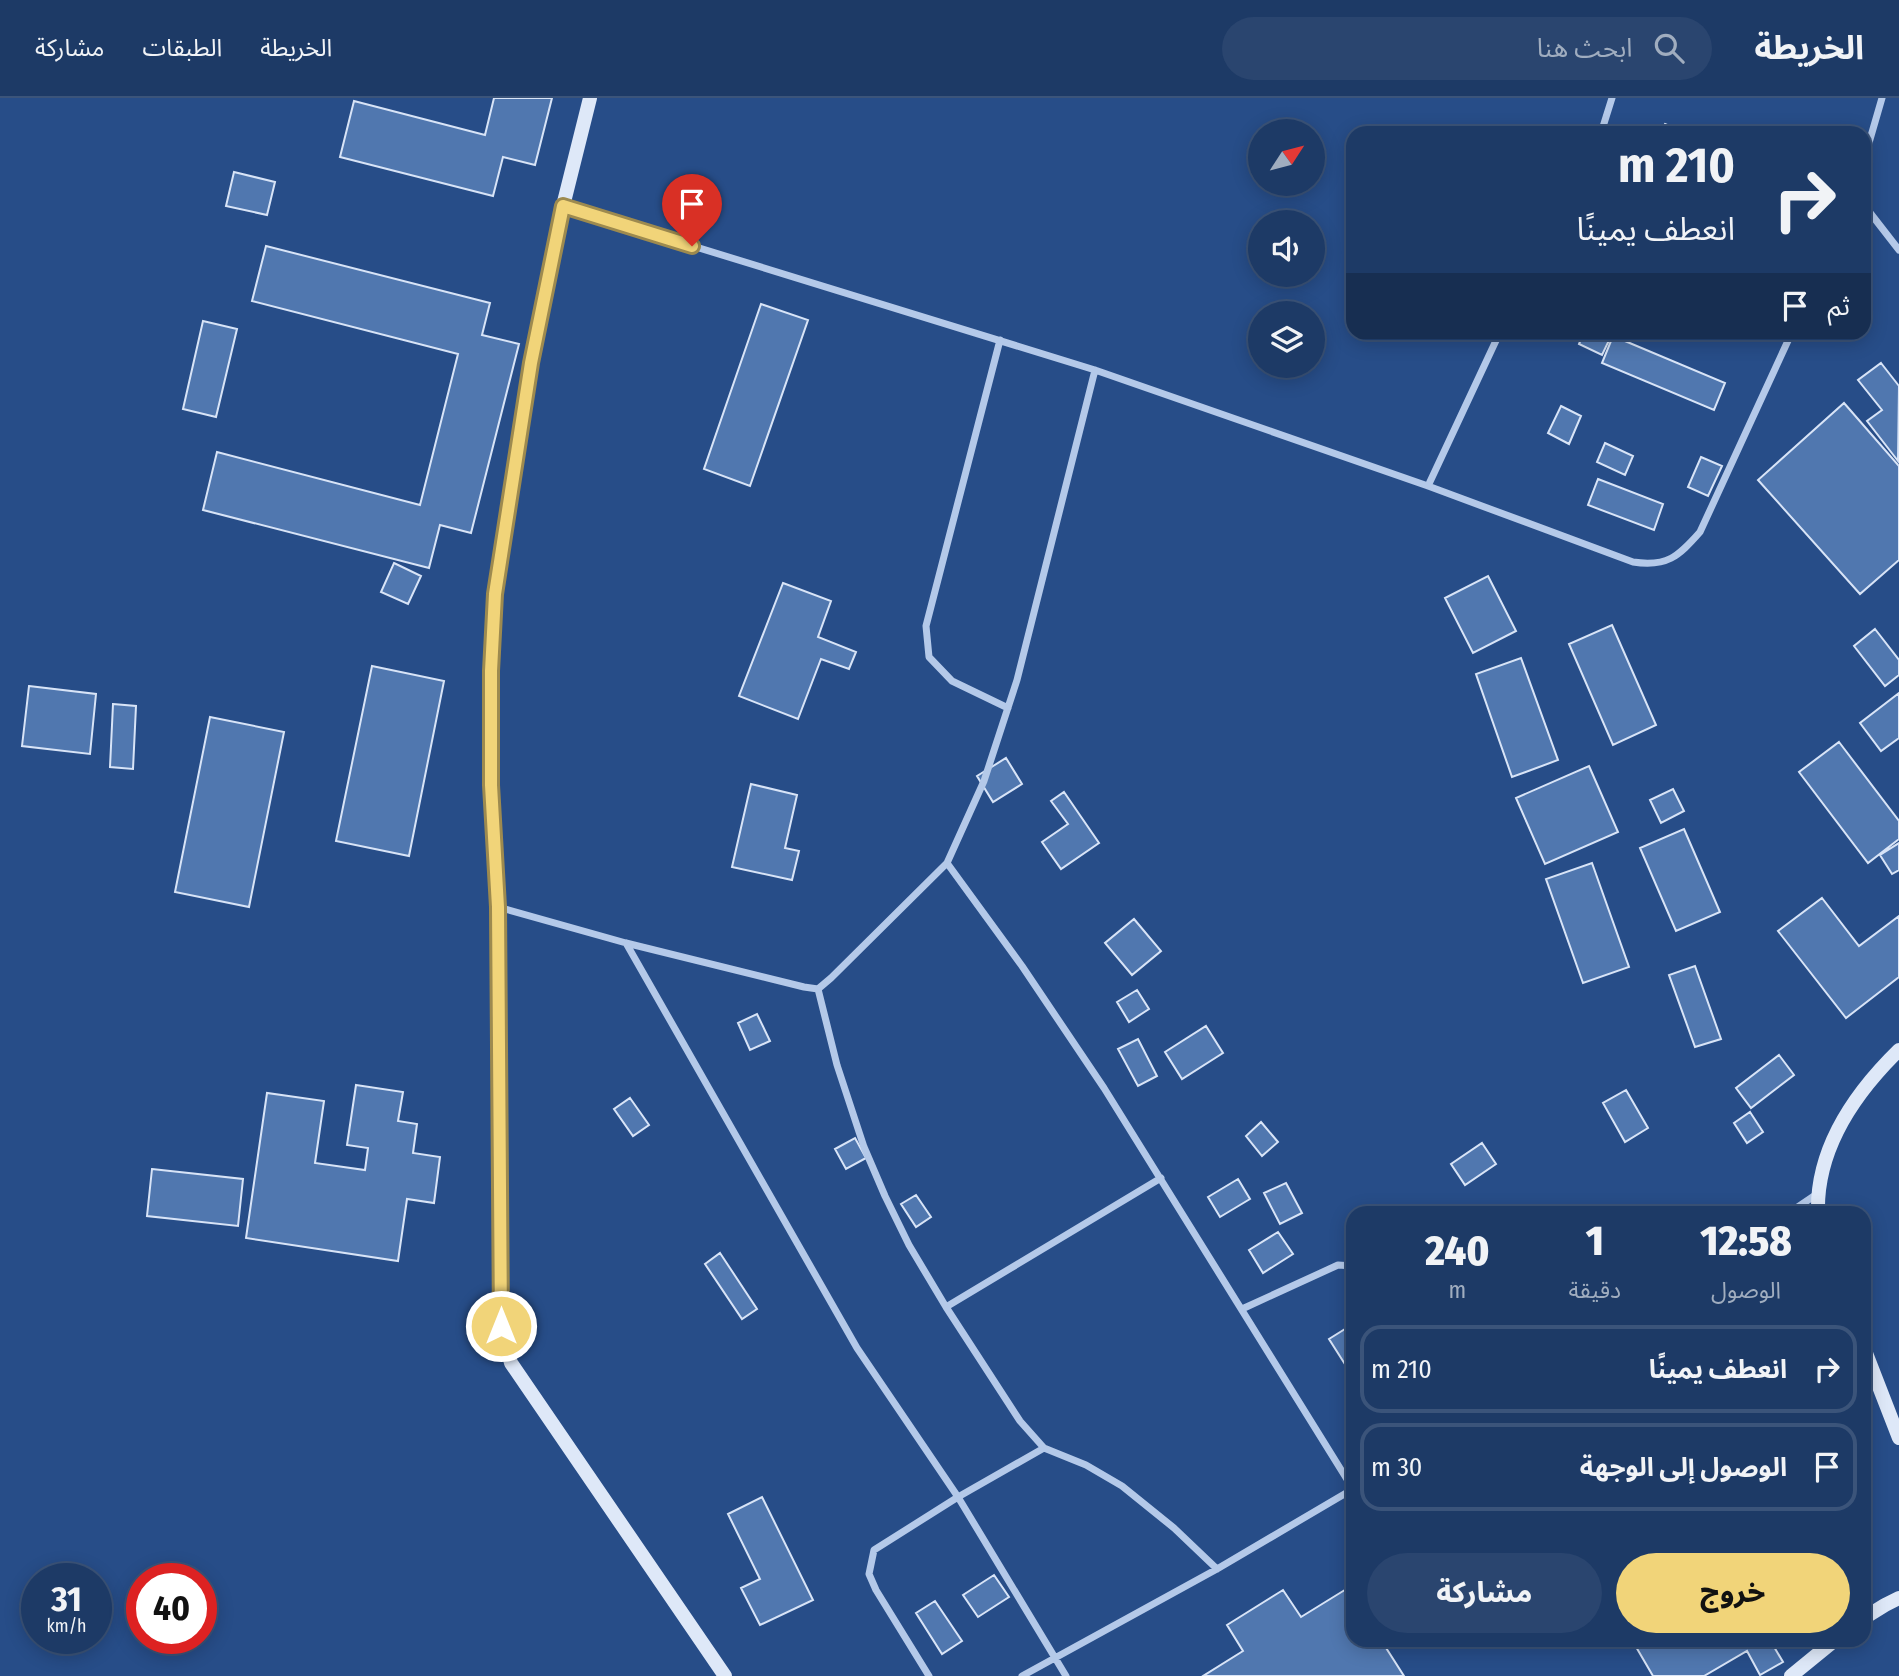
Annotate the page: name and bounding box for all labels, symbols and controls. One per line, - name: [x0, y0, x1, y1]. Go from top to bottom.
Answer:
- search box: [1222, 17, 1712, 80]
- text: الخريطة: [1754, 28, 1864, 68]
- icon: search: [1650, 29, 1688, 67]
- text: ابحث هنا: [1537, 33, 1632, 64]
- text: مشاركة: [35, 34, 104, 62]
- text: الطبقات: [142, 34, 222, 62]
- text: الخريطة: [260, 34, 332, 62]
- north arrow: [1248, 119, 1325, 196]
- map controls: [1248, 119, 1325, 378]
- text: 210 m: [1618, 136, 1735, 195]
- icon: right: [1759, 154, 1850, 245]
- pin: [662, 174, 722, 246]
- icon: arrive: [673, 185, 711, 223]
- button: sound: [1248, 210, 1325, 287]
- text: انعطف يمينًا: [1576, 210, 1735, 248]
- icon: arrive: [1776, 287, 1814, 325]
- text: ثم: [1828, 291, 1850, 322]
- button: layers: [1248, 301, 1325, 378]
- text: 1: [1586, 1216, 1604, 1266]
- text: 12:58: [1700, 1216, 1792, 1266]
- text: 240: [1425, 1226, 1489, 1276]
- text: m: [1448, 1276, 1466, 1304]
- text: دقيقة: [1569, 1276, 1621, 1304]
- text: الوصول: [1711, 1276, 1781, 1304]
- position arrow: [464, 1289, 538, 1363]
- icon: right: [1808, 1350, 1846, 1388]
- text: 210 m: [1371, 1354, 1432, 1385]
- text: انعطف يمينًا: [1649, 1354, 1787, 1385]
- icon: arrive: [1808, 1448, 1846, 1486]
- text: 30 m: [1371, 1452, 1422, 1483]
- text: الوصول إلى الوجهة: [1580, 1452, 1787, 1483]
- button: مشاركة: [1367, 1553, 1602, 1633]
- button: خروج: [1616, 1553, 1850, 1633]
- speed limit sign: 40: [126, 1563, 217, 1654]
- text: 31: [51, 1578, 82, 1620]
- text: km/h: [46, 1615, 87, 1637]

